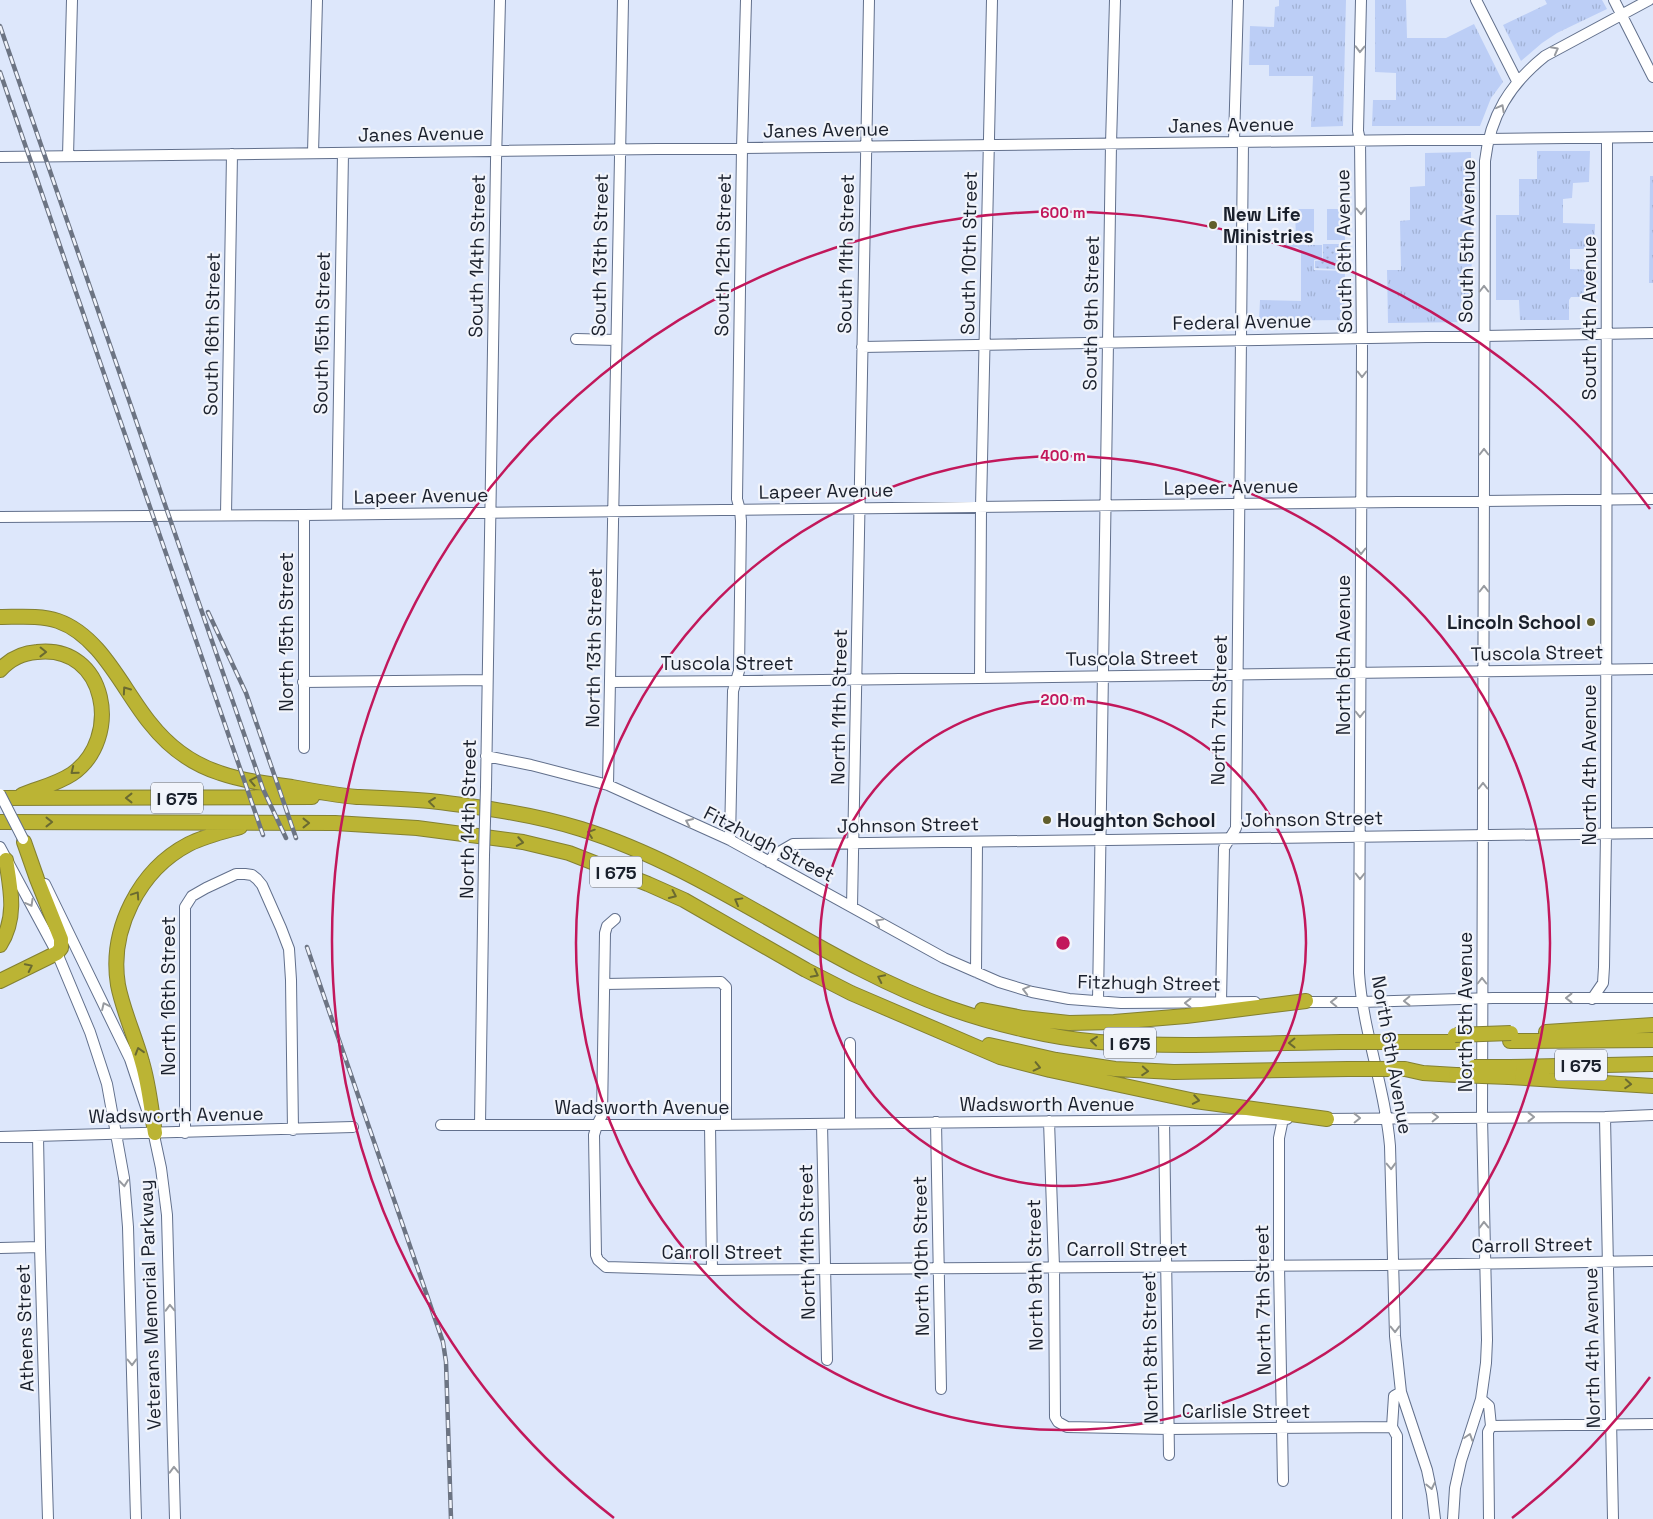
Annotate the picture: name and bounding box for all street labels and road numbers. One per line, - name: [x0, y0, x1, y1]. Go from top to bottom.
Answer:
- street label: Janes Avenue: [1168, 111, 1294, 139]
- street label: Janes Avenue: [763, 116, 889, 144]
- street label: Janes Avenue: [358, 120, 484, 148]
- street label: South 5th Avenue: [1453, 159, 1481, 323]
- street label: South 6th Avenue: [1330, 169, 1358, 333]
- street label: South 10th Street: [955, 171, 983, 335]
- street label: South 13th Street: [586, 173, 614, 337]
- street label: South 12th Street: [709, 173, 737, 337]
- street label: South 14th Street: [463, 174, 491, 338]
- street label: South 11th Street: [832, 174, 860, 334]
- street label: South 9th Street: [1077, 235, 1105, 391]
- street label: South 4th Avenue: [1577, 236, 1602, 400]
- street label: South 15th Street: [308, 251, 336, 415]
- street label: South 16th Street: [198, 252, 226, 416]
- street label: Federal Avenue: [1172, 308, 1312, 336]
- street label: Lapeer Avenue: [1163, 473, 1299, 501]
- street label: Lapeer Avenue: [758, 477, 894, 505]
- street label: Lapeer Avenue: [353, 482, 489, 510]
- street label: North 15th Street: [274, 552, 299, 712]
- street label: North 13th Street: [580, 568, 608, 728]
- street label: North 6th Avenue: [1331, 575, 1356, 735]
- street label: North 11th Street: [825, 629, 853, 785]
- street label: North 7th Street: [1205, 634, 1233, 786]
- street label: Tuscola Street: [1470, 639, 1604, 667]
- street label: Tuscola Street: [1065, 644, 1199, 672]
- street label: Tuscola Street: [661, 651, 793, 676]
- street label: North 4th Avenue: [1577, 685, 1602, 845]
- street label: North 14th Street: [454, 739, 482, 899]
- road number: I 675: [151, 782, 203, 814]
- street label: Fitzhugh Street: [699, 800, 839, 888]
- street label: Johnson Street: [1241, 805, 1383, 833]
- street label: Johnson Street: [837, 811, 979, 839]
- road number: I 675: [590, 856, 642, 888]
- street label: North 16th Street: [156, 916, 181, 1076]
- street label: North 5th Avenue: [1453, 932, 1478, 1092]
- street label: Fitzhugh Street: [1077, 969, 1221, 997]
- street label: North 6th Avenue: [1366, 974, 1418, 1136]
- road number: I 675: [1104, 1028, 1156, 1058]
- road number: I 675: [1555, 1050, 1607, 1080]
- street label: Wadsworth Avenue: [959, 1092, 1135, 1117]
- street label: Wadsworth Avenue: [554, 1095, 730, 1120]
- street label: Wadsworth Avenue: [88, 1101, 264, 1129]
- street label: North 11th Street: [793, 1164, 821, 1320]
- street label: North 10th Street: [907, 1176, 935, 1336]
- street label: Veterans Memorial Parkway: [133, 1179, 167, 1431]
- street label: North 9th Street: [1021, 1199, 1049, 1351]
- street label: North 7th Street: [1249, 1224, 1277, 1376]
- street label: Carroll Street: [1471, 1231, 1593, 1259]
- street label: Carroll Street: [1066, 1237, 1188, 1262]
- street label: Carroll Street: [661, 1240, 783, 1265]
- street label: Athens Street: [10, 1264, 40, 1392]
- street label: North 4th Avenue: [1578, 1267, 1606, 1429]
- street label: North 8th Street: [1136, 1272, 1164, 1424]
- street label: Carlisle Street: [1182, 1399, 1310, 1424]

